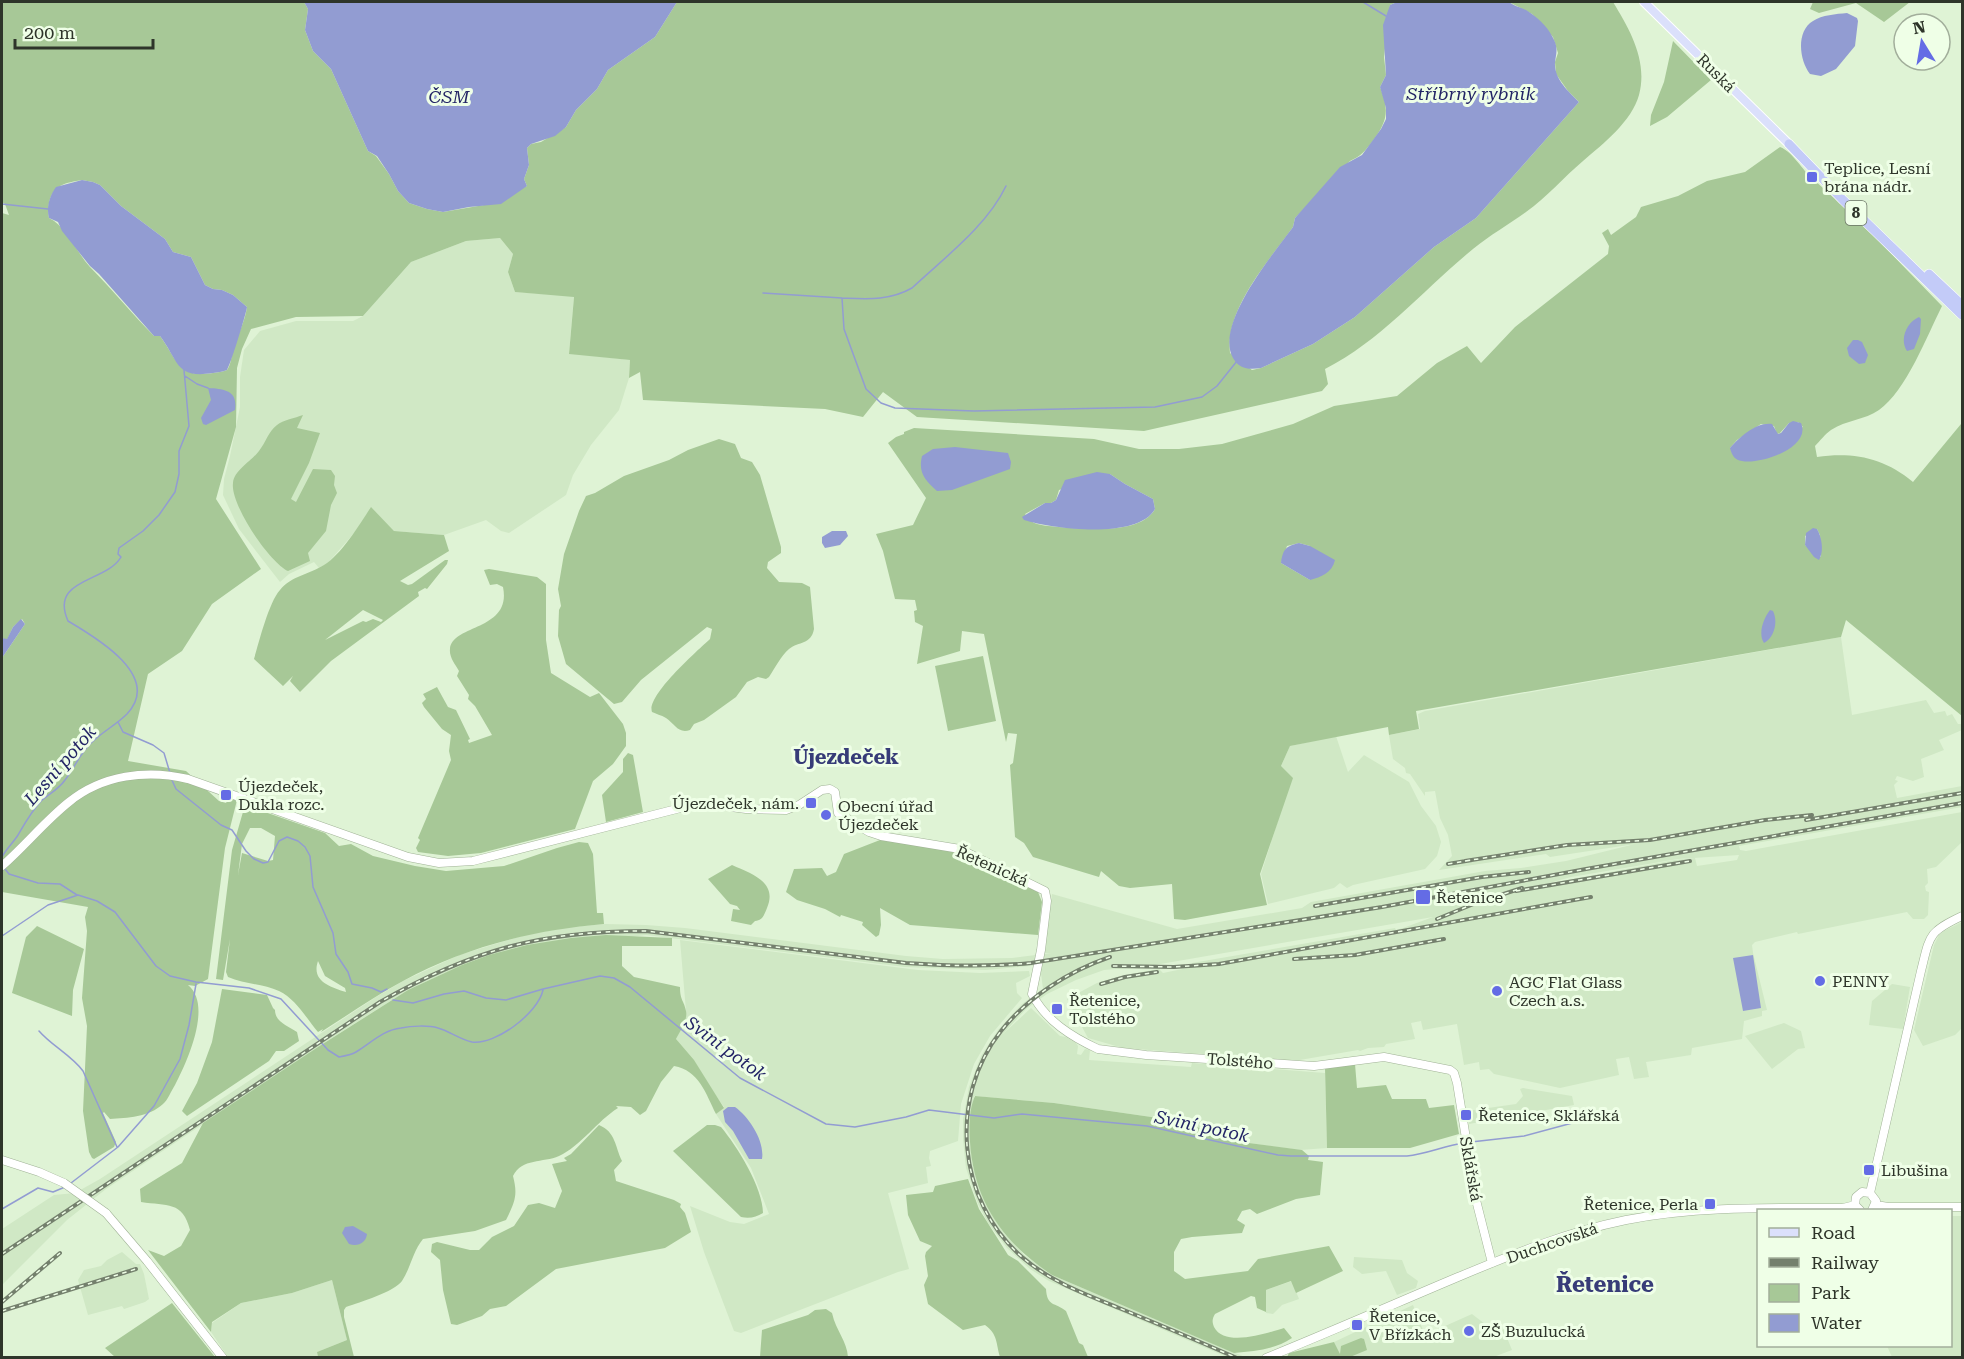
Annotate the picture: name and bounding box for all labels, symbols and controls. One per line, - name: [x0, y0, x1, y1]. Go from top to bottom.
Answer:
- scale bar: [15, 12, 153, 50]
- north arrow: [1892, 12, 1952, 72]
- text: N: [1911, 17, 1927, 38]
- text: 200 m: [24, 22, 75, 43]
- street label: Ruská: [1693, 50, 1739, 96]
- water label: Stříbrný rybník: [1406, 83, 1536, 104]
- water label: ČSM: [429, 86, 470, 107]
- place label: Teplice, Lesní brána nádr.: [1824, 159, 1931, 196]
- marker: Teplice, Lesní brána nádr.: [1805, 170, 1819, 184]
- road number: 8: [1846, 201, 1866, 225]
- water label: Lesní potok: [19, 721, 100, 810]
- district label: Újezdeček: [793, 744, 899, 769]
- place label: Újezdeček, Dukla rozc.: [238, 777, 324, 814]
- marker: Újezdeček, Dukla rozc.: [219, 788, 233, 802]
- place label: Újezdeček, nám.: [672, 794, 799, 813]
- marker: Újezdeček, nám.: [804, 796, 818, 810]
- place label: Obecní úřad Újezdeček: [838, 797, 933, 834]
- marker: Obecní úřad Újezdeček: [819, 808, 833, 822]
- street label: Řetenická: [953, 842, 1031, 890]
- marker: Řetenice: [1414, 888, 1432, 906]
- place label: Řetenice: [1436, 888, 1504, 907]
- place label: PENNY: [1832, 972, 1889, 991]
- place label: AGC Flat Glass Czech a.s.: [1509, 973, 1622, 1010]
- marker: PENNY: [1813, 974, 1827, 988]
- marker: AGC Flat Glass Czech a.s.: [1490, 984, 1504, 998]
- place label: Řetenice, Tolstého: [1069, 991, 1141, 1028]
- marker: Řetenice, Tolstého: [1050, 1002, 1064, 1016]
- water label: Sviní potok: [680, 1011, 771, 1085]
- street label: Tolstého: [1206, 1049, 1274, 1073]
- water label: Sviní potok: [1152, 1106, 1251, 1146]
- place label: Řetenice, Sklářská: [1478, 1106, 1620, 1125]
- marker: Řetenice, Sklářská: [1459, 1108, 1473, 1122]
- street label: Sklářská: [1456, 1135, 1486, 1203]
- place label: Libušina: [1881, 1161, 1948, 1180]
- marker: Libušina: [1862, 1163, 1876, 1177]
- place label: Řetenice, Perla: [1584, 1195, 1698, 1214]
- marker: Řetenice, Perla: [1703, 1197, 1717, 1211]
- legend: [1757, 1209, 1952, 1347]
- street label: Duchcovská: [1504, 1218, 1600, 1267]
- text: Road: [1811, 1222, 1856, 1243]
- text: Railway: [1811, 1252, 1879, 1273]
- district label: Řetenice: [1556, 1271, 1654, 1297]
- text: Park: [1811, 1282, 1851, 1303]
- place label: Řetenice, V Břízkách: [1369, 1307, 1452, 1344]
- text: Water: [1811, 1312, 1862, 1333]
- marker: Řetenice, V Břízkách: [1350, 1318, 1364, 1332]
- place label: ZŠ Buzulucká: [1481, 1322, 1585, 1341]
- marker: ZŠ Buzulucká: [1462, 1324, 1476, 1338]

